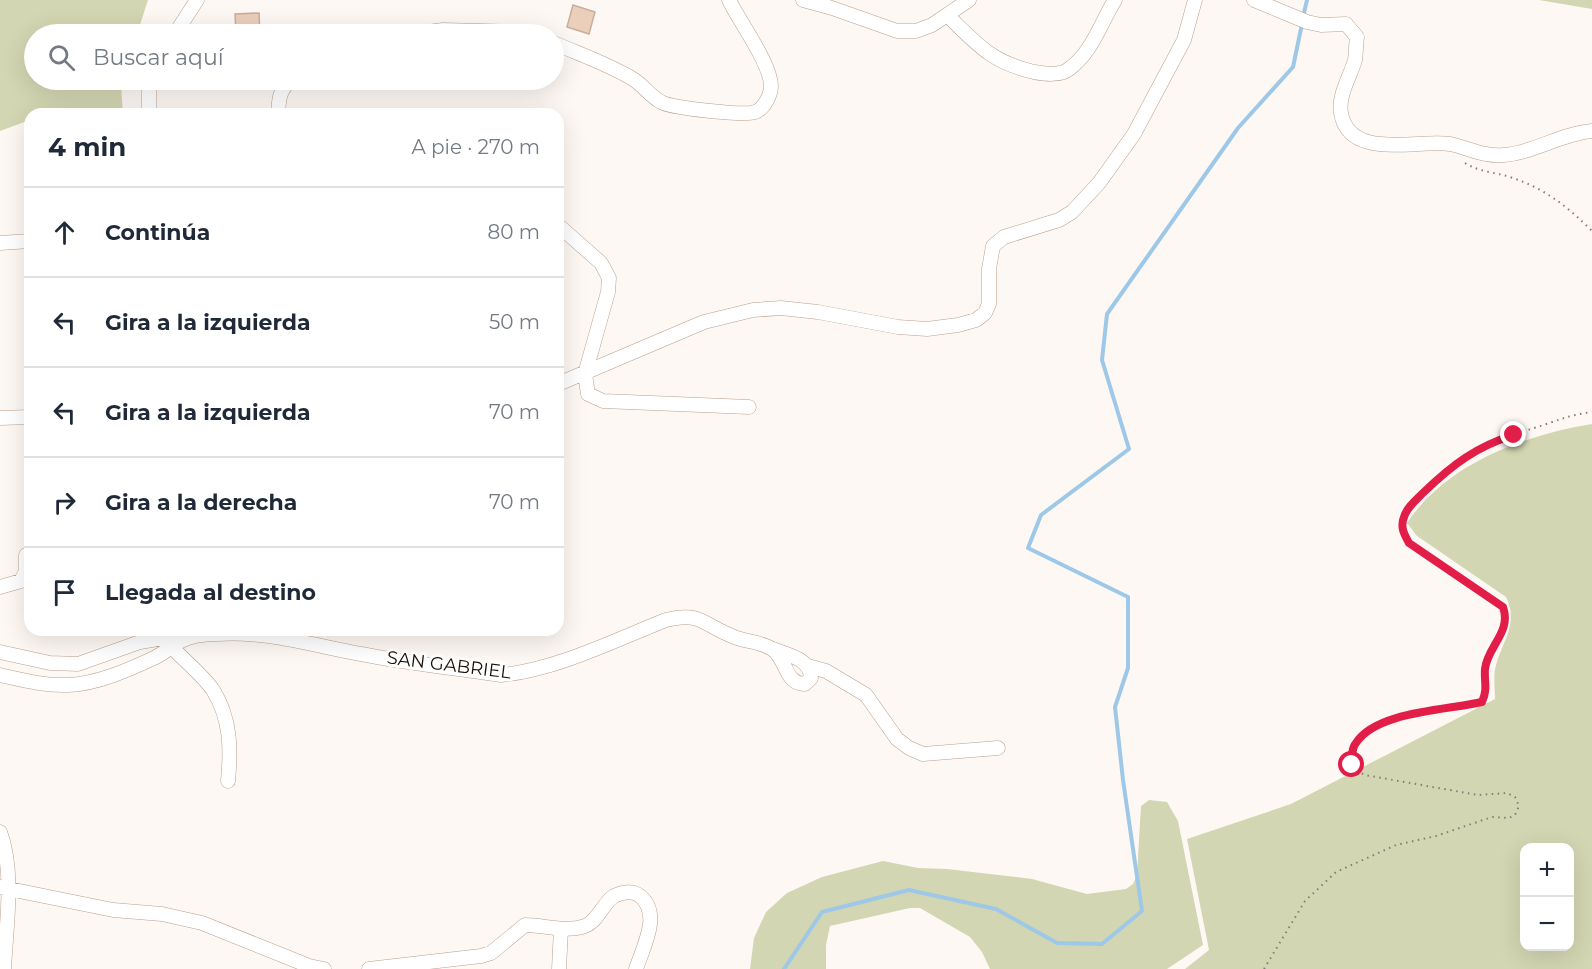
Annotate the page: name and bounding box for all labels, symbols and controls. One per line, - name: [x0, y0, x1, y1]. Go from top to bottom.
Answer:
- search box: [24, 24, 564, 90]
- icon: search: [45, 41, 78, 74]
- text: Buscar aquí: [93, 44, 224, 71]
- text: 4 min: [48, 131, 126, 163]
- text: A pie · 270 m: [411, 135, 540, 159]
- icon: ahead: [48, 216, 81, 249]
- text: Continúa: [105, 219, 210, 246]
- text: 80 m: [488, 220, 540, 244]
- icon: left: [48, 306, 81, 339]
- text: Gira a la izquierda: [105, 309, 311, 336]
- text: 50 m: [489, 310, 540, 334]
- icon: left: [48, 396, 81, 429]
- text: Gira a la izquierda: [105, 399, 311, 426]
- text: 70 m: [489, 400, 540, 424]
- route end: [1500, 421, 1526, 447]
- icon: right: [48, 486, 81, 519]
- text: Gira a la derecha: [105, 489, 297, 516]
- text: 70 m: [489, 490, 540, 514]
- icon: arrive: [48, 576, 81, 609]
- text: Llegada al destino: [105, 579, 316, 606]
- street label: SAN GABRIEL: [386, 646, 513, 684]
- route start: [1338, 751, 1364, 777]
- map controls: [1520, 843, 1574, 951]
- button: +: [1520, 843, 1574, 897]
- button: −: [1520, 897, 1574, 951]

